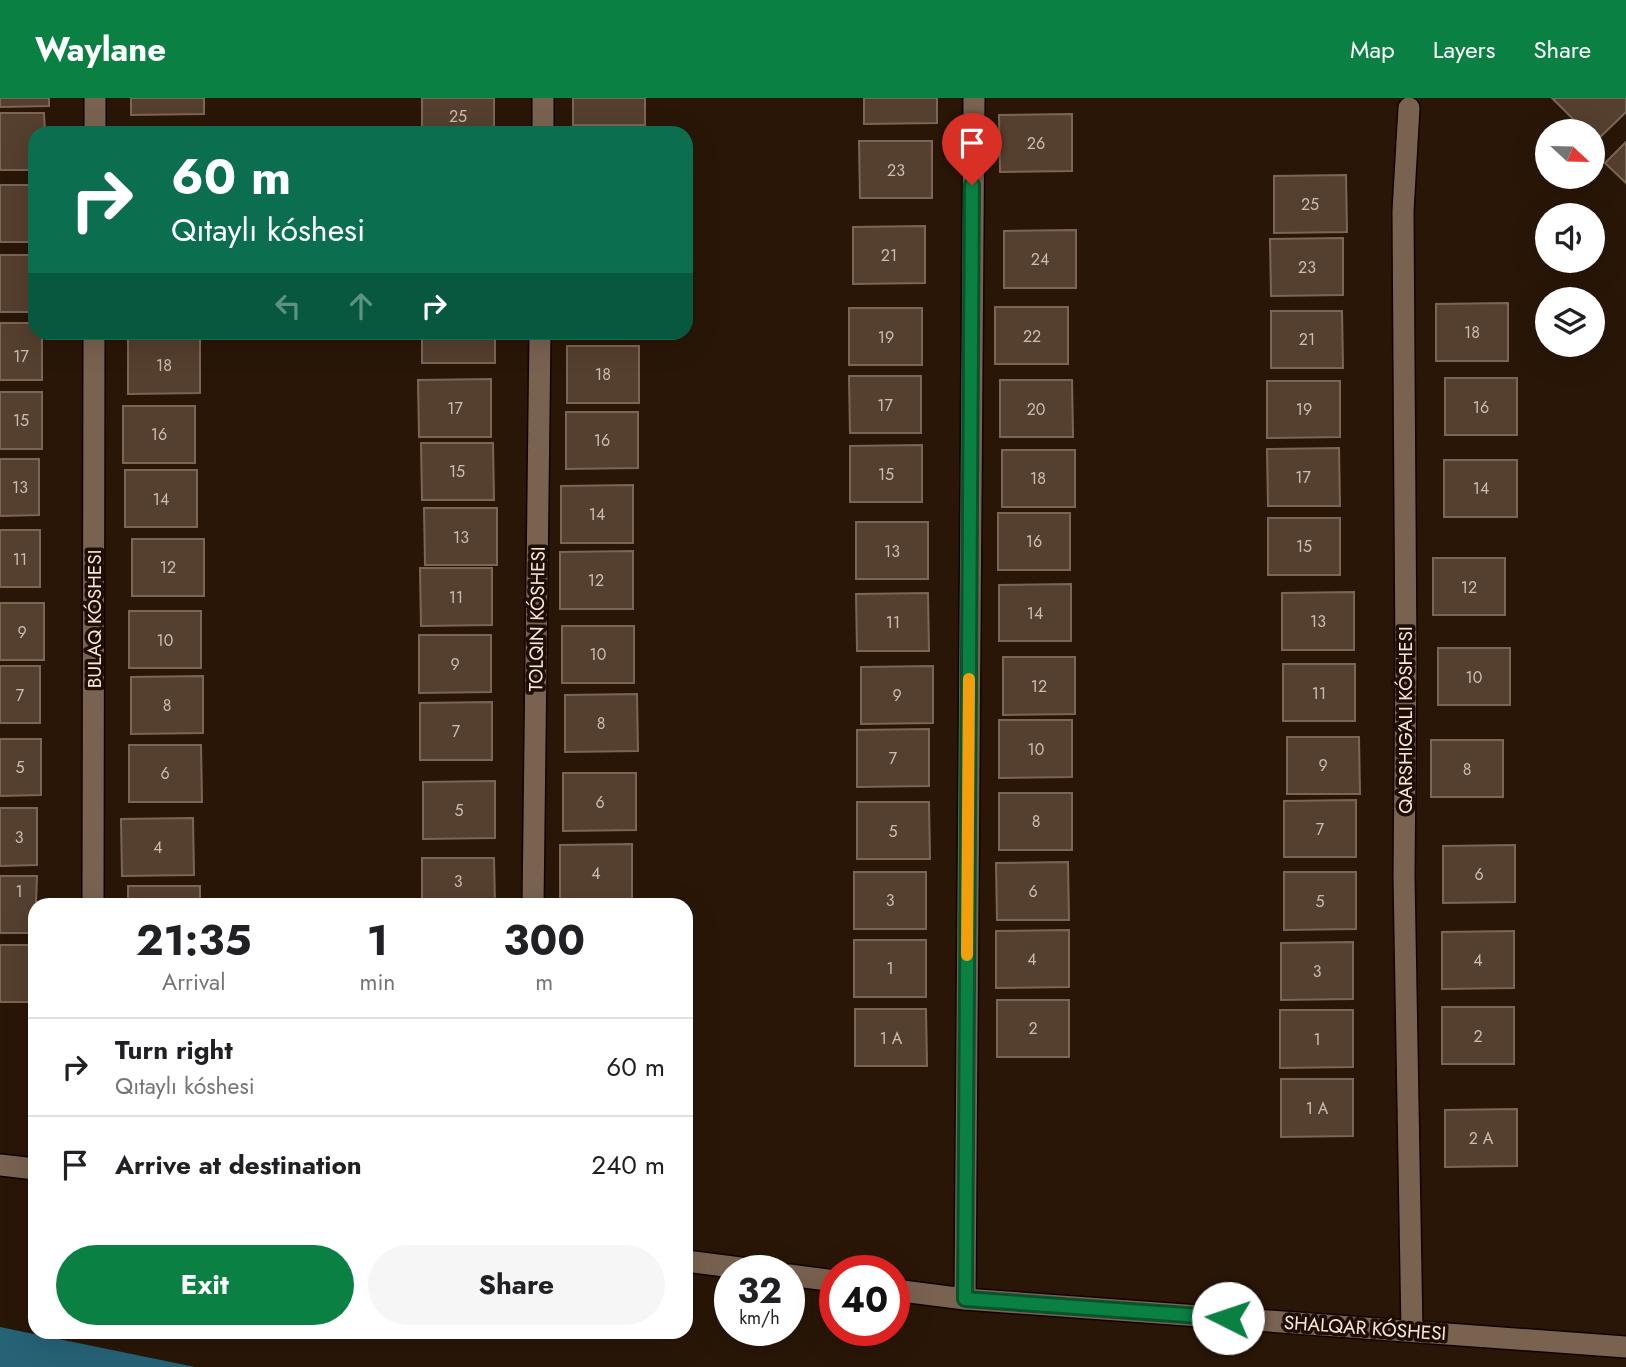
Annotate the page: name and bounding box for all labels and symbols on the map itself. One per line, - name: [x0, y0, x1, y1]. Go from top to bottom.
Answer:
- house number: 25: [449, 105, 467, 128]
- pin: [942, 113, 1002, 185]
- north arrow: [1535, 119, 1605, 189]
- house number: 26: [1027, 132, 1045, 155]
- house number: 23: [887, 159, 905, 182]
- house number: 25: [1301, 193, 1319, 216]
- house number: 21: [881, 244, 897, 267]
- house number: 24: [1031, 248, 1049, 271]
- house number: 23: [1298, 256, 1316, 279]
- house number: 18: [1464, 321, 1480, 344]
- house number: 22: [1023, 325, 1041, 348]
- house number: 19: [878, 326, 894, 349]
- house number: 21: [1299, 328, 1315, 351]
- house number: 17: [13, 345, 29, 368]
- house number: 18: [156, 354, 172, 377]
- house number: 18: [595, 363, 611, 386]
- house number: 17: [877, 394, 893, 417]
- house number: 16: [1473, 396, 1489, 419]
- house number: 17: [447, 397, 463, 420]
- house number: 20: [1027, 398, 1045, 421]
- house number: 19: [1296, 398, 1312, 421]
- house number: 15: [13, 409, 29, 432]
- house number: 16: [151, 423, 167, 446]
- house number: 16: [594, 429, 610, 452]
- house number: 15: [449, 460, 465, 483]
- house number: 15: [878, 463, 894, 486]
- house number: 17: [1295, 466, 1311, 489]
- house number: 18: [1030, 467, 1046, 490]
- house number: 13: [12, 476, 28, 499]
- house number: 14: [1473, 477, 1489, 500]
- house number: 14: [153, 488, 169, 511]
- house number: 14: [589, 503, 605, 526]
- house number: 13: [453, 526, 469, 549]
- house number: 16: [1026, 530, 1042, 553]
- house number: 15: [1296, 535, 1312, 558]
- house number: 13: [884, 540, 900, 563]
- street label: TOLQIN KÓSHESI: [522, 546, 552, 692]
- house number: 11: [13, 548, 27, 571]
- street label: BULAQ KÓSHESI: [81, 550, 108, 688]
- house number: 12: [160, 556, 176, 579]
- house number: 12: [588, 569, 604, 592]
- house number: 12: [1461, 576, 1477, 599]
- house number: 11: [449, 586, 463, 609]
- house number: 14: [1027, 602, 1043, 625]
- house number: 13: [1310, 610, 1326, 633]
- house number: 11: [886, 611, 900, 634]
- house number: 9: [17, 621, 27, 644]
- street label: QARSHIǴALI KÓSHESI: [1392, 626, 1419, 814]
- house number: 10: [157, 629, 173, 652]
- house number: 10: [590, 643, 606, 666]
- house number: 9: [450, 653, 460, 676]
- house number: 10: [1466, 666, 1482, 689]
- house number: 12: [1031, 675, 1047, 698]
- house number: 11: [1312, 682, 1326, 705]
- house number: 7: [16, 684, 25, 707]
- house number: 9: [892, 684, 902, 707]
- house number: 8: [163, 694, 171, 717]
- house number: 8: [597, 712, 605, 735]
- house number: 7: [452, 720, 461, 743]
- house number: 10: [1028, 738, 1044, 761]
- house number: 7: [889, 747, 898, 770]
- house number: 9: [1318, 754, 1328, 777]
- house number: 5: [15, 756, 25, 779]
- house number: 8: [1463, 758, 1471, 781]
- house number: 6: [160, 762, 170, 785]
- house number: 6: [595, 791, 605, 814]
- house number: 5: [454, 799, 464, 822]
- house number: 8: [1032, 810, 1040, 833]
- house number: 7: [1316, 818, 1325, 841]
- house number: 5: [888, 820, 898, 843]
- house number: 3: [15, 826, 24, 849]
- house number: 4: [153, 836, 163, 859]
- house number: 4: [591, 862, 601, 885]
- house number: 6: [1474, 863, 1484, 886]
- house number: 3: [454, 870, 463, 893]
- house number: 1: [15, 880, 23, 903]
- house number: 6: [1028, 880, 1038, 903]
- house number: 3: [886, 889, 895, 912]
- house number: 5: [1315, 890, 1325, 913]
- house number: 4: [1027, 948, 1037, 971]
- house number: 4: [1473, 949, 1483, 972]
- house number: 1: [886, 957, 894, 980]
- house number: 3: [1313, 960, 1322, 983]
- house number: 2: [1028, 1017, 1038, 1040]
- house number: 2: [1473, 1025, 1483, 1048]
- house number: 1 А: [880, 1027, 903, 1050]
- house number: 1: [1313, 1028, 1321, 1051]
- house number: 1 А: [1306, 1097, 1329, 1120]
- house number: 2 А: [1469, 1127, 1494, 1150]
- speed limit sign: 40: [819, 1255, 910, 1346]
- position arrow: [1191, 1281, 1265, 1355]
- street label: SHALQAR KÓSHESI: [1283, 1309, 1447, 1347]

